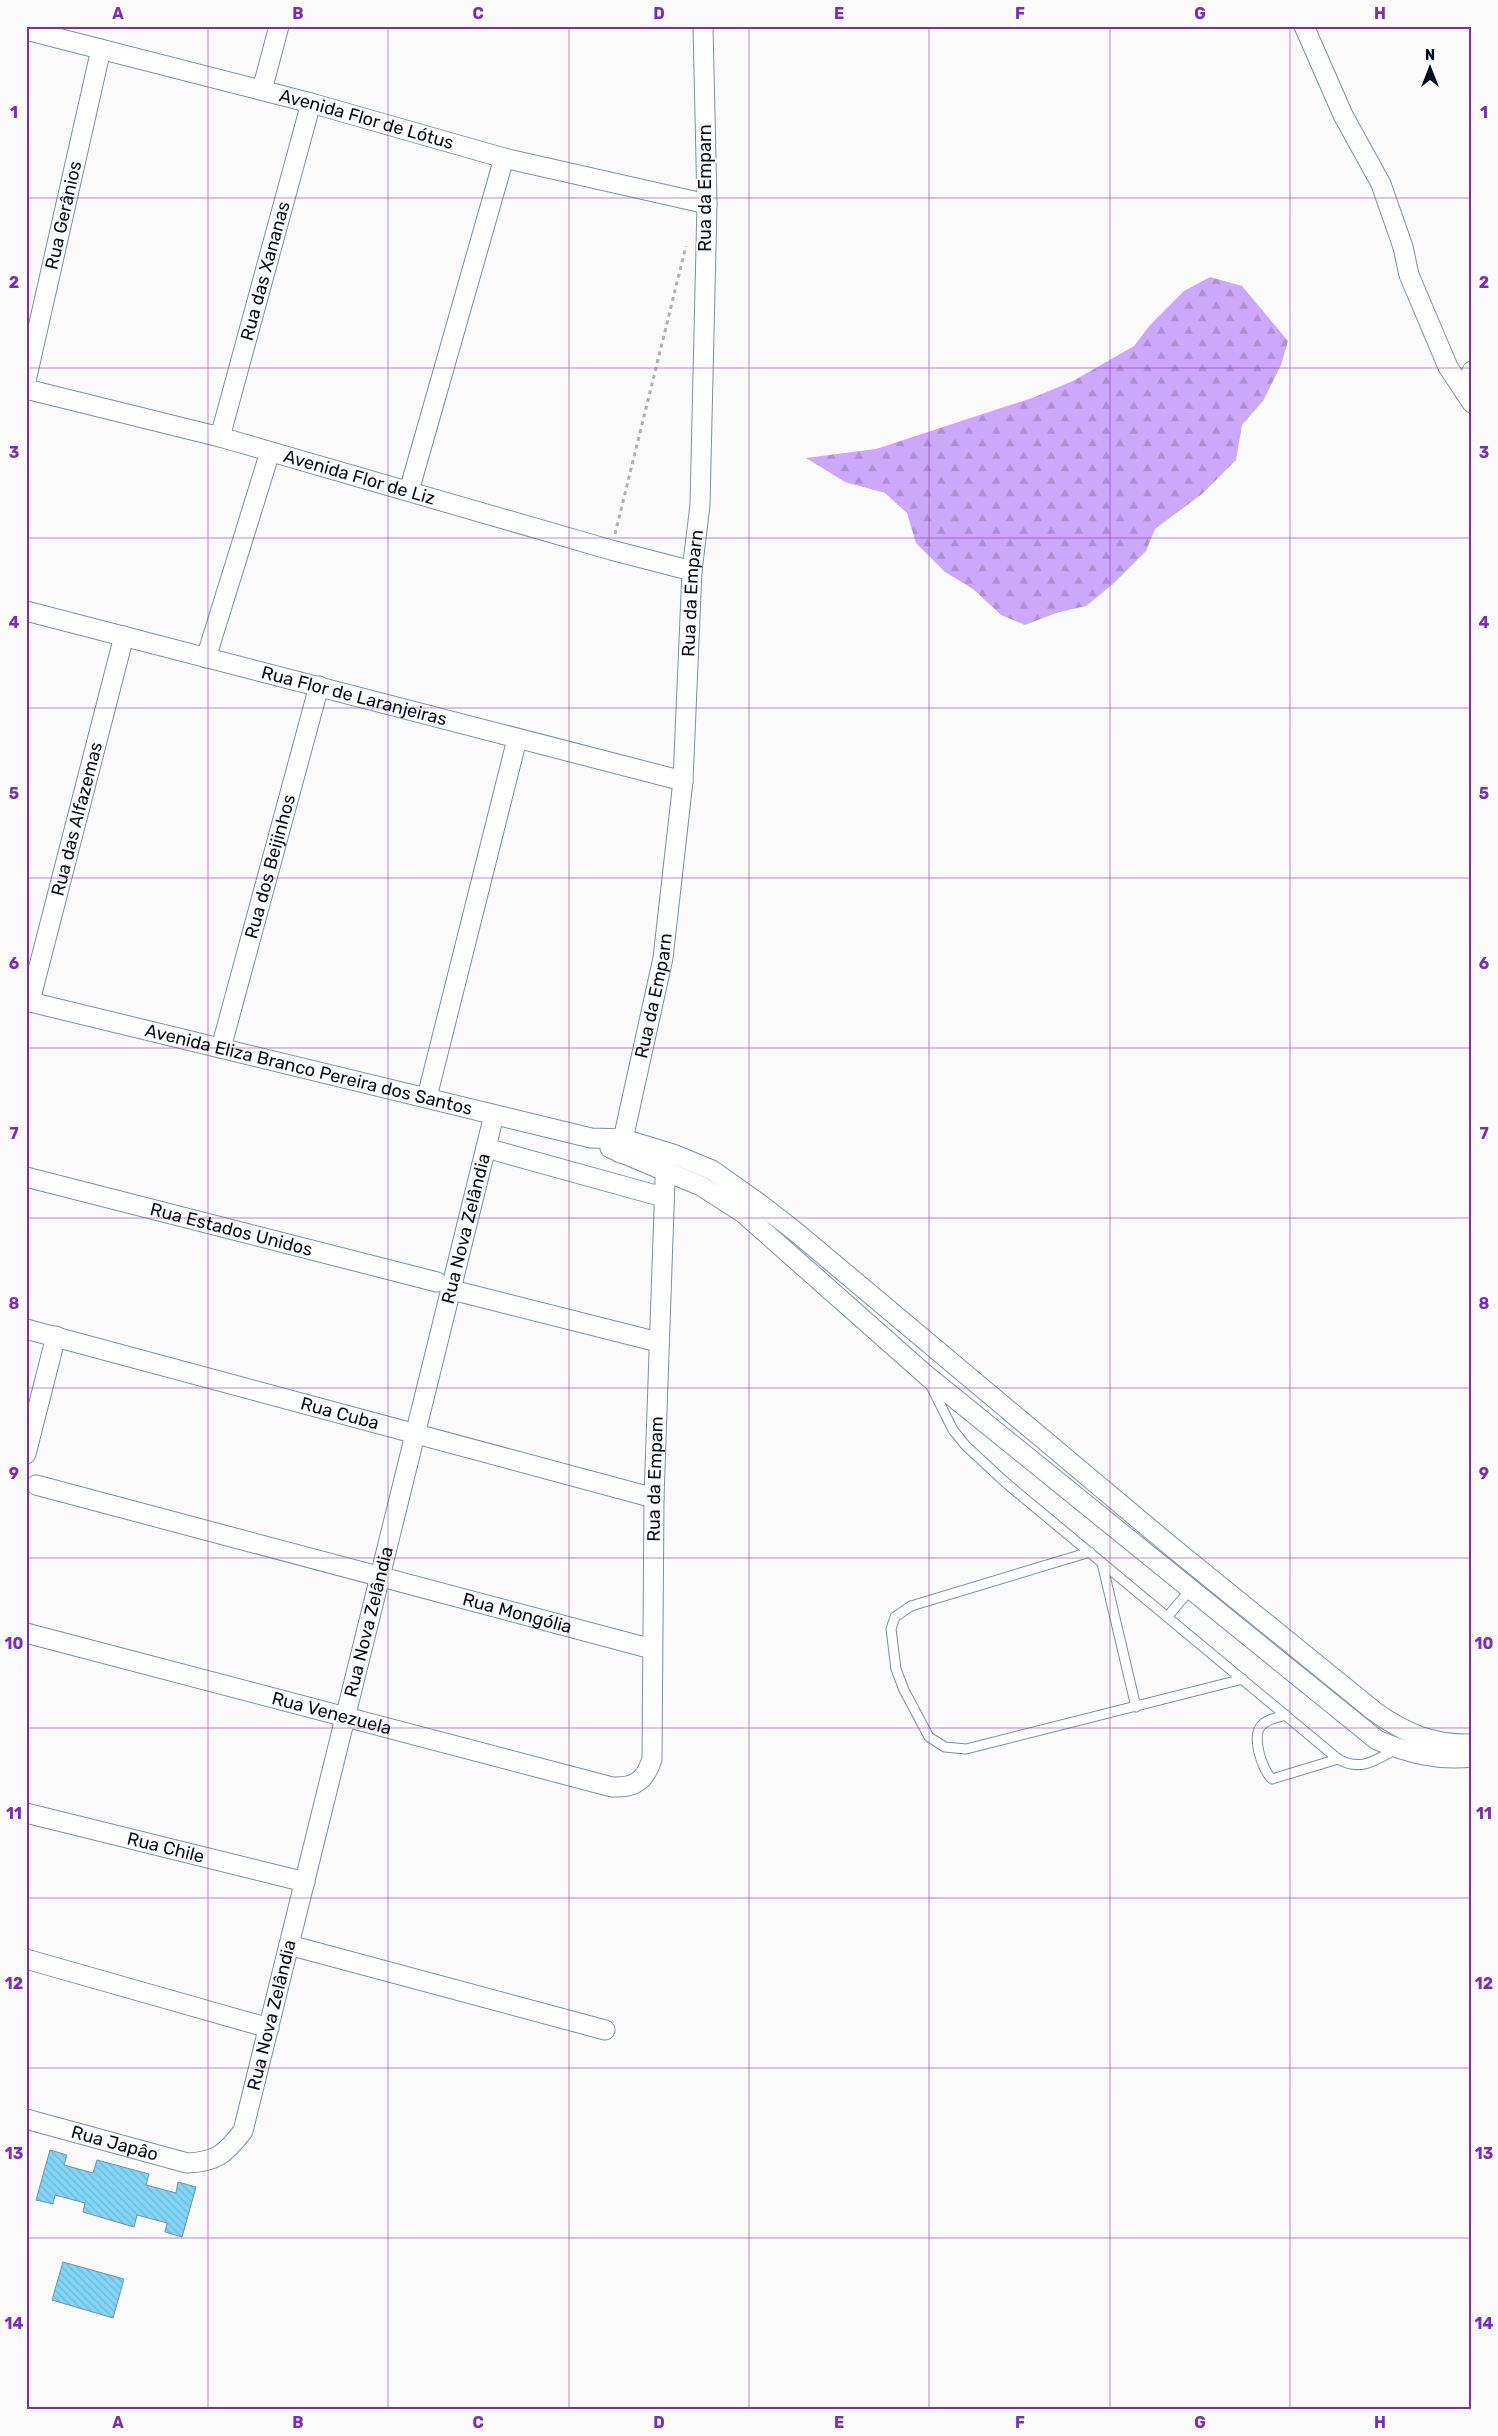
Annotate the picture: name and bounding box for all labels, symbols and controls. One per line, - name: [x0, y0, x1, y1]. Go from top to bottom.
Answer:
- text: A: [112, 4, 124, 23]
- text: B: [292, 4, 304, 23]
- text: C: [472, 4, 484, 23]
- text: D: [653, 4, 665, 23]
- text: E: [834, 4, 844, 23]
- text: F: [1015, 4, 1025, 23]
- text: G: [1194, 4, 1206, 23]
- text: H: [1374, 4, 1386, 23]
- north arrow: [1406, 42, 1456, 92]
- text: N: [1425, 47, 1435, 64]
- street label: Avenida Flor de Lótus: [277, 84, 456, 154]
- text: 1: [10, 103, 18, 122]
- text: 1: [1480, 103, 1488, 122]
- street label: Rua da Emparn: [694, 124, 716, 252]
- street label: Rua Gerânios: [41, 159, 86, 272]
- street label: Rua das Xananas: [236, 199, 295, 343]
- text: 2: [9, 273, 19, 292]
- text: 2: [1479, 273, 1489, 292]
- text: 3: [9, 443, 19, 462]
- text: 3: [1479, 443, 1489, 462]
- street label: Avenida Flor de Liz: [281, 445, 438, 510]
- street label: Rua da Emparn: [677, 528, 708, 657]
- text: 4: [9, 613, 20, 632]
- text: 4: [1479, 613, 1490, 632]
- street label: Rua Flor de Laranjeiras: [259, 661, 449, 730]
- street label: Rua das Alfazemas: [47, 740, 107, 898]
- text: 5: [9, 784, 19, 803]
- text: 5: [1479, 784, 1489, 803]
- street label: Rua dos Beijinhos: [240, 792, 300, 941]
- street label: Rua da Emparn: [630, 932, 677, 1060]
- text: 6: [9, 954, 19, 973]
- text: 6: [1479, 954, 1489, 973]
- street label: Avenida Eliza Branco Pereira dos Santos: [143, 1019, 475, 1120]
- text: 7: [9, 1124, 19, 1143]
- text: 7: [1479, 1124, 1489, 1143]
- street label: Rua Nova Zelândia: [437, 1151, 495, 1306]
- street label: Rua Estados Unidos: [148, 1198, 315, 1261]
- text: 8: [9, 1294, 20, 1313]
- text: 8: [1479, 1294, 1490, 1313]
- street label: Rua Cuba: [298, 1392, 382, 1435]
- street label: Rua da Empam: [643, 1416, 668, 1542]
- text: 9: [9, 1464, 19, 1483]
- text: 9: [1479, 1464, 1489, 1483]
- street label: Rua Nova Zelândia: [340, 1544, 398, 1699]
- street label: Rua Mongólia: [460, 1588, 574, 1638]
- text: 10: [5, 1634, 24, 1653]
- text: 10: [1475, 1634, 1494, 1653]
- street label: Rua Venezuela: [269, 1687, 394, 1740]
- text: 11: [6, 1804, 22, 1823]
- text: 11: [1476, 1804, 1492, 1823]
- street label: Rua Chile: [125, 1827, 207, 1868]
- street label: Rua Nova Zelândia: [242, 1937, 301, 2093]
- text: 12: [5, 1974, 23, 1993]
- text: 12: [1475, 1974, 1493, 1993]
- street label: Rua Japâo: [69, 2121, 161, 2166]
- text: 13: [5, 2144, 23, 2163]
- text: 13: [1475, 2144, 1493, 2163]
- text: 14: [5, 2314, 24, 2333]
- text: 14: [1475, 2314, 1494, 2333]
- text: A: [112, 2413, 124, 2432]
- text: B: [292, 2413, 304, 2432]
- text: C: [472, 2413, 484, 2432]
- text: D: [653, 2413, 665, 2432]
- text: E: [834, 2413, 844, 2432]
- text: F: [1015, 2413, 1025, 2432]
- text: G: [1194, 2413, 1206, 2432]
- text: H: [1374, 2413, 1386, 2432]

